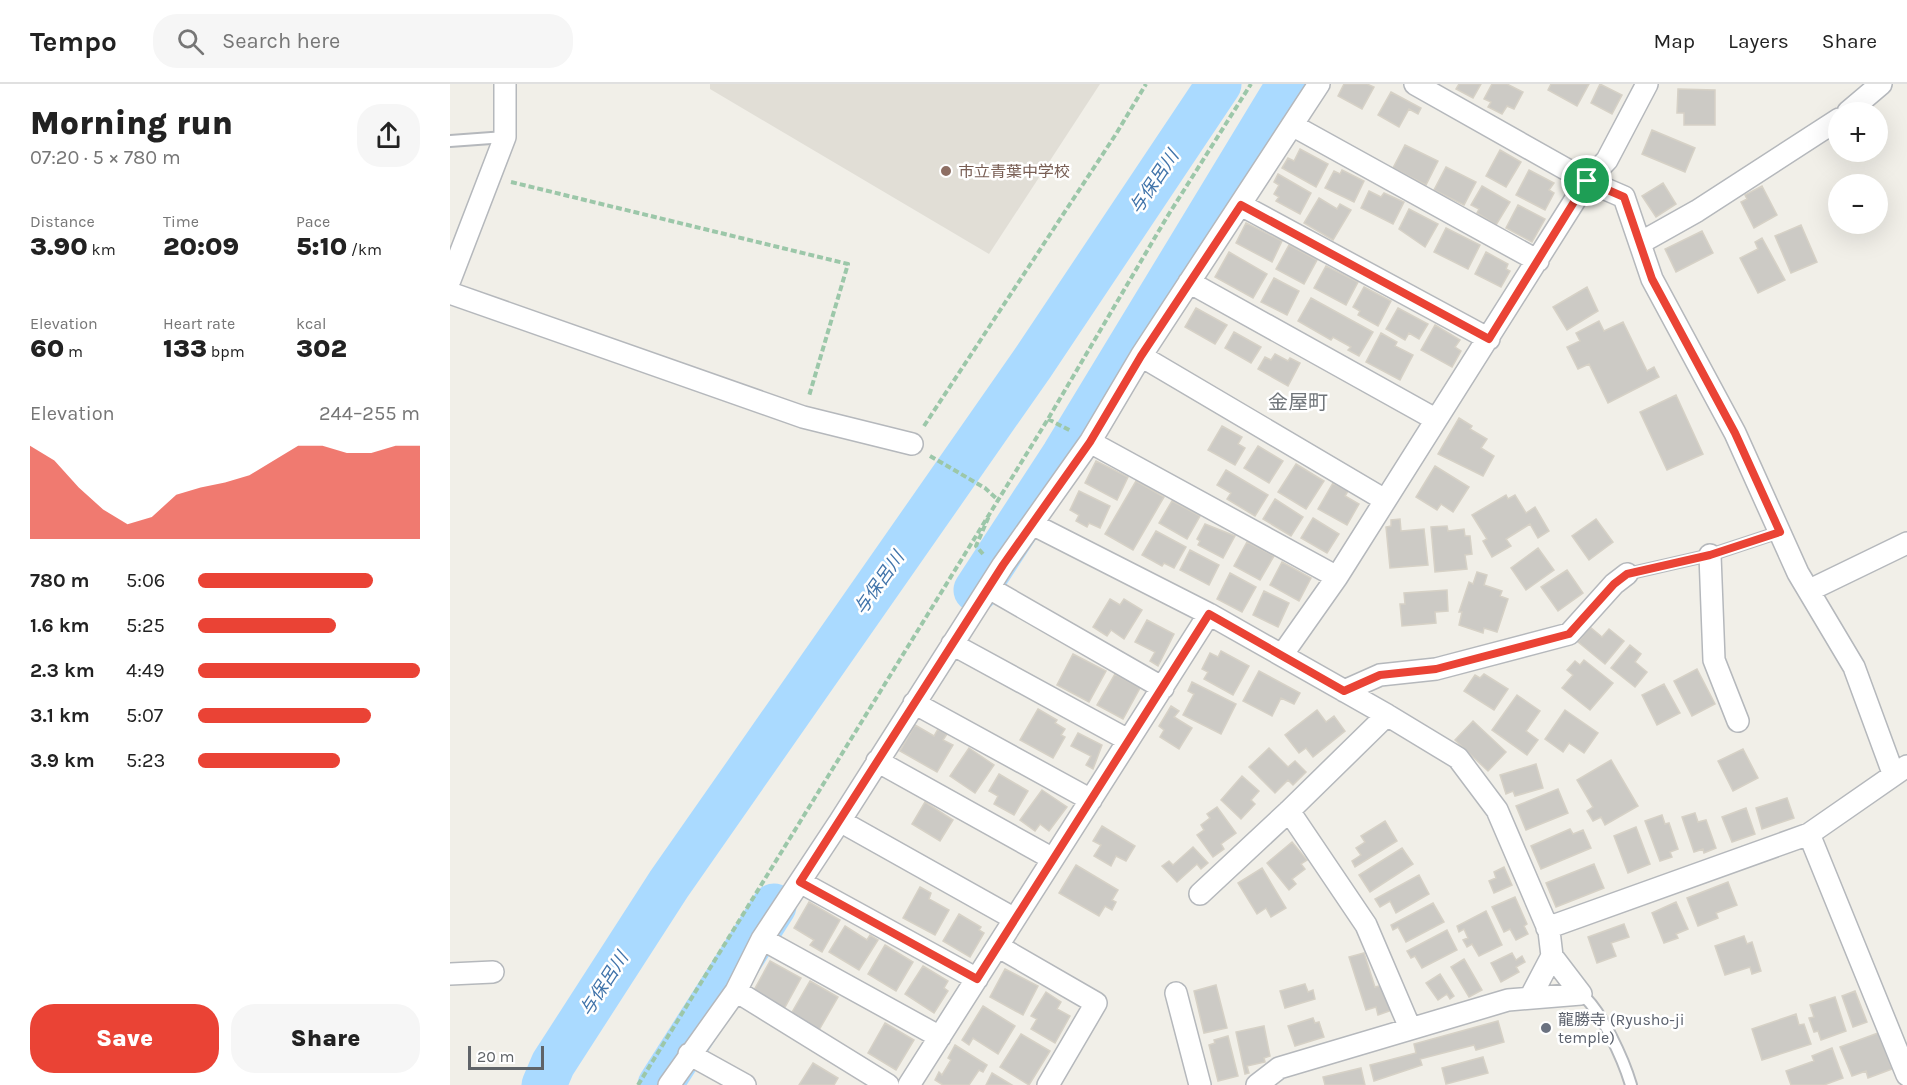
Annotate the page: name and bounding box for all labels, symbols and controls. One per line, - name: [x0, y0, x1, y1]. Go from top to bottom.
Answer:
- search box: [153, 14, 573, 68]
- text: Tempo: [30, 25, 117, 58]
- icon: search: [174, 25, 207, 58]
- text: Search here: [222, 28, 340, 54]
- text: Map: [1653, 29, 1695, 53]
- text: Layers: [1728, 29, 1789, 53]
- text: Share: [1822, 29, 1877, 53]
- map controls: [1828, 102, 1888, 234]
- button: +: [1828, 102, 1888, 162]
- text: Morning run: [30, 104, 233, 142]
- button: share: [357, 104, 420, 167]
- water label: 与保呂川: [1125, 144, 1184, 218]
- text: 07:20 · 5 × 780 m: [30, 146, 181, 169]
- pin: [1561, 155, 1612, 206]
- place label: 市立青葉中学校: [958, 162, 1070, 181]
- marker: 市立青葉中学校: [939, 164, 953, 178]
- icon: arrive: [1570, 164, 1603, 197]
- button: −: [1828, 174, 1888, 234]
- text: Distance: [30, 212, 95, 231]
- text: Time: [163, 212, 199, 231]
- text: Pace: [296, 212, 330, 231]
- text: 3.90: [30, 231, 88, 262]
- text: 20:09: [163, 231, 239, 262]
- text: 5:10: [296, 231, 347, 262]
- text: km: [88, 240, 116, 259]
- text: /km: [347, 240, 382, 259]
- text: Elevation: [30, 314, 98, 333]
- text: Heart rate: [163, 314, 235, 333]
- text: kcal: [296, 314, 327, 333]
- text: 60: [30, 333, 64, 364]
- text: 133: [163, 333, 207, 364]
- text: 302: [296, 333, 347, 364]
- text: m: [64, 342, 83, 361]
- text: bpm: [207, 342, 245, 361]
- district label: 金屋町: [1268, 391, 1328, 414]
- text: Elevation: [30, 402, 115, 425]
- text: 244–255 m: [319, 402, 420, 425]
- water label: 与保呂川: [849, 546, 910, 619]
- text: 780 m: [30, 569, 90, 592]
- text: 5:06: [126, 569, 165, 592]
- text: 1.6 km: [30, 614, 89, 637]
- text: 5:25: [126, 614, 165, 637]
- text: 2.3 km: [30, 659, 95, 682]
- text: 4:49: [126, 659, 165, 682]
- text: 3.1 km: [30, 704, 90, 727]
- text: 5:07: [126, 704, 163, 727]
- text: 3.9 km: [30, 749, 95, 772]
- text: 5:23: [126, 749, 165, 772]
- water label: 与保呂川: [575, 946, 634, 1020]
- button: Save: [30, 1004, 219, 1073]
- button: Share: [231, 1004, 420, 1073]
- place label: 龍勝寺 (Ryusho-ji temple): [1558, 1010, 1685, 1047]
- marker: 龍勝寺 (Ryusho-ji temple): [1539, 1021, 1553, 1035]
- scale bar: [468, 1043, 544, 1070]
- text: 20 m: [477, 1047, 515, 1066]

